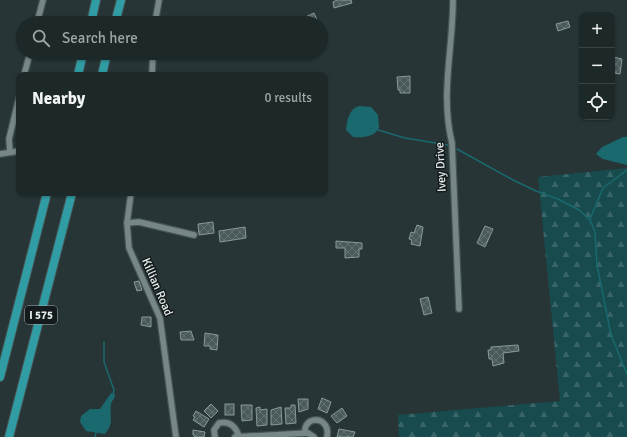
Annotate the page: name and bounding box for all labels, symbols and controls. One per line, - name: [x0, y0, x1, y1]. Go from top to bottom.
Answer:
- map controls: [579, 12, 615, 120]
- button: +: [579, 12, 615, 48]
- search box: [16, 16, 328, 60]
- icon: search: [30, 27, 52, 49]
- text: Search here: [62, 29, 138, 47]
- button: −: [579, 48, 615, 84]
- button: locate: [579, 84, 615, 120]
- text: Nearby: [32, 88, 85, 109]
- text: 0 results: [264, 90, 312, 106]
- street label: Ivey Drive: [432, 142, 450, 192]
- street label: Killian Road: [138, 256, 176, 318]
- road number: I 575: [25, 306, 57, 324]

